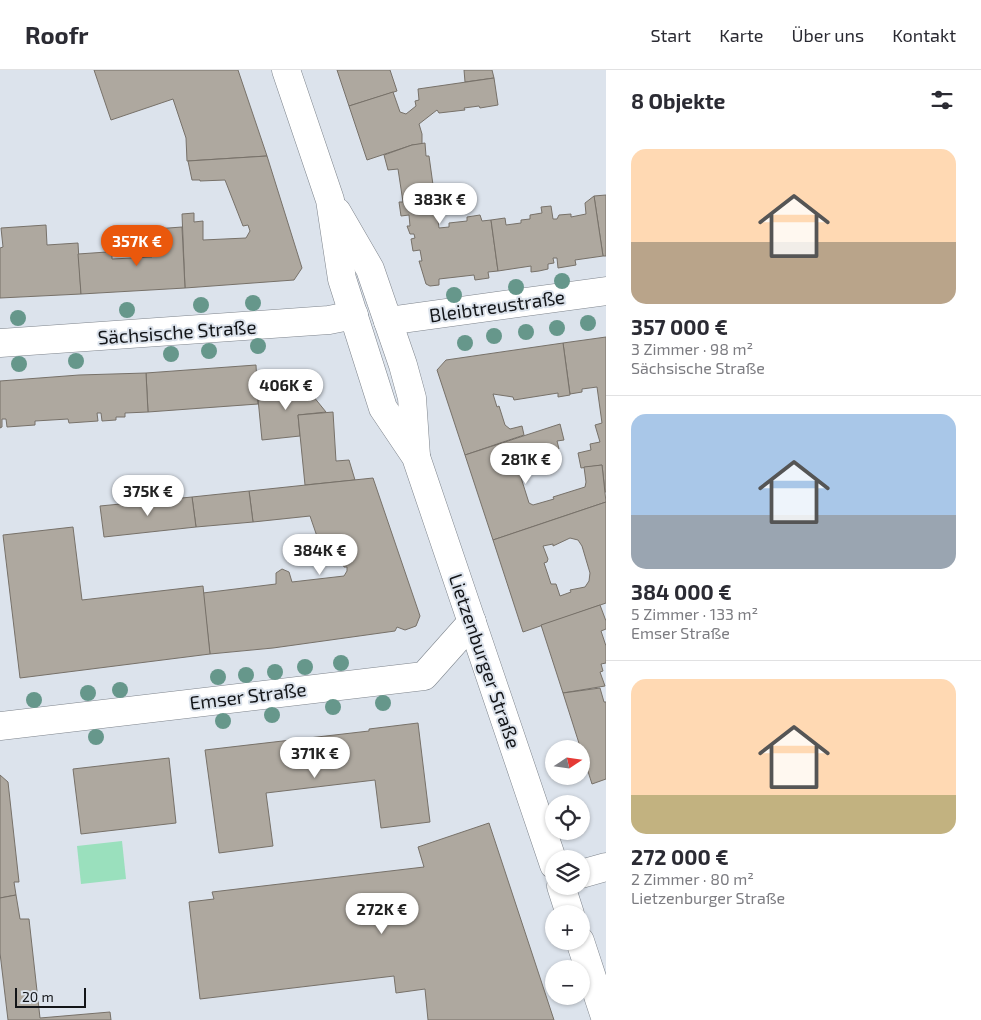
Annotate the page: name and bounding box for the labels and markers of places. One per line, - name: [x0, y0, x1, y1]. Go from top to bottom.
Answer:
- pin: 383K €: [399, 182, 481, 225]
- pin: 357K €: [96, 224, 178, 267]
- pin: 406K €: [245, 368, 327, 411]
- pin: 281K €: [485, 442, 567, 485]
- pin: 375K €: [107, 474, 189, 517]
- pin: 384K €: [279, 534, 361, 576]
- pin: 371K €: [274, 736, 356, 779]
- pin: 272K €: [341, 892, 423, 935]

